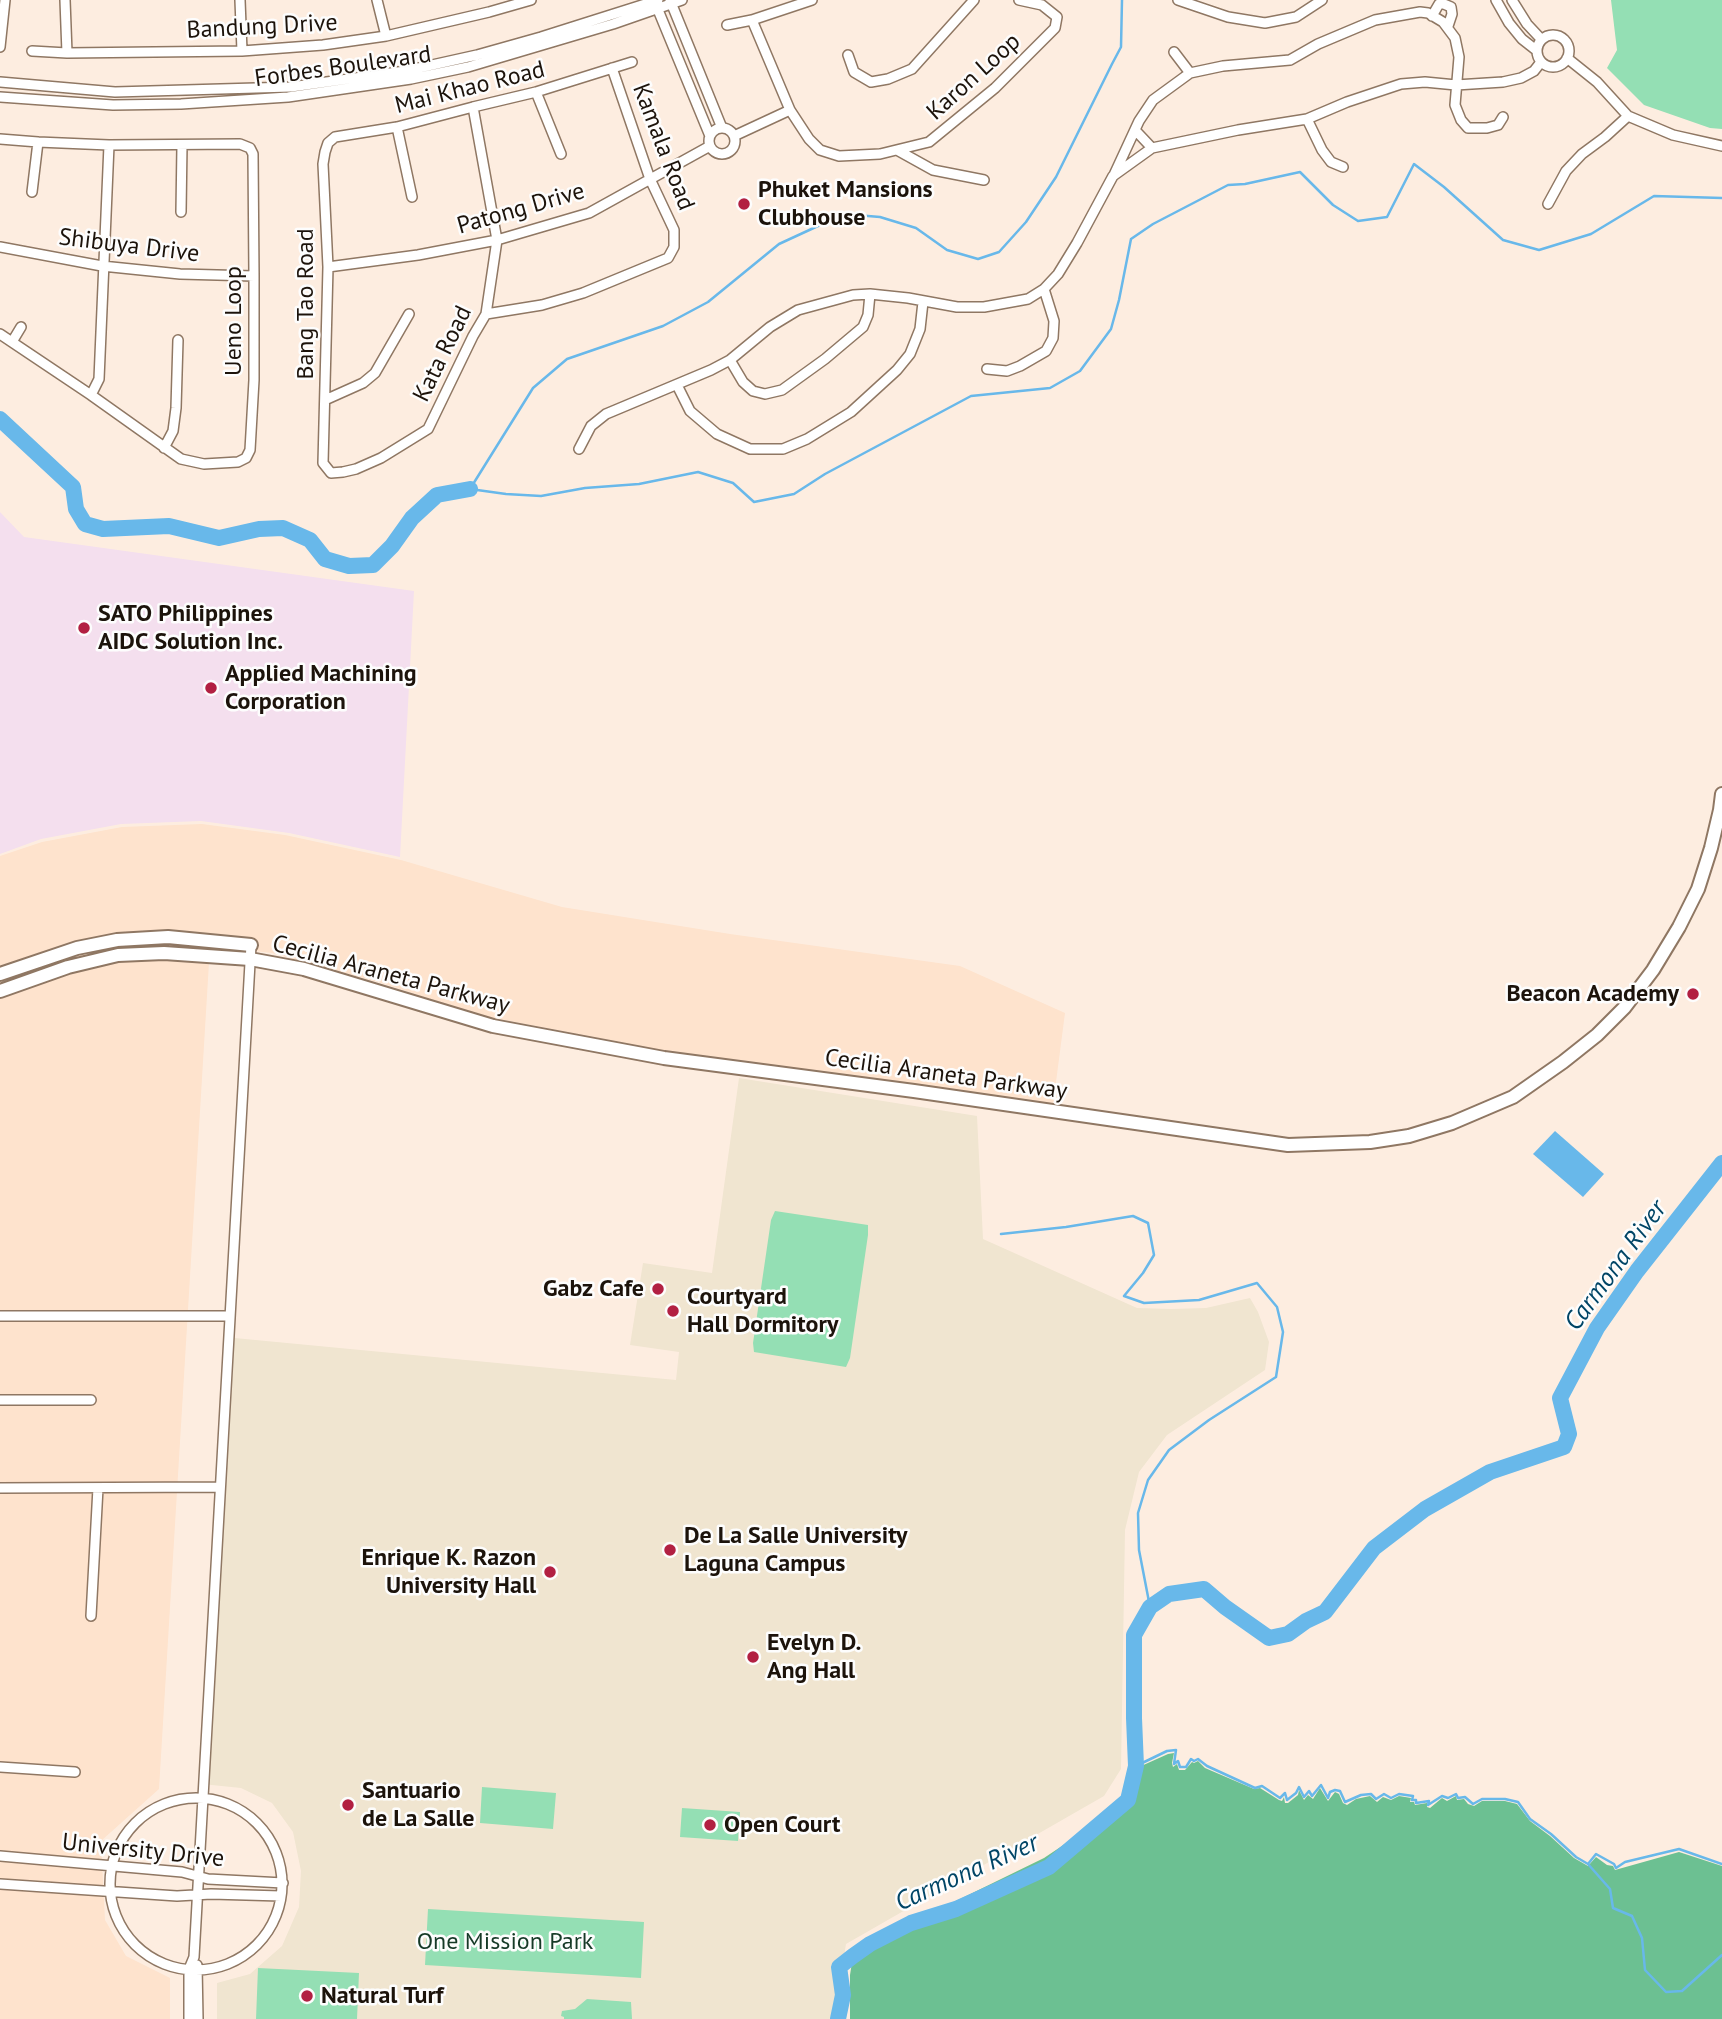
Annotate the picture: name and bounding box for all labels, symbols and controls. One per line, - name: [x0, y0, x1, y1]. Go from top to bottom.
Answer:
- street label: Bandung Drive: [186, 9, 338, 45]
- street label: Karon Loop: [921, 27, 1027, 127]
- street label: Forbes Boulevard: [253, 40, 433, 94]
- street label: Mai Khao Road: [392, 55, 548, 121]
- street label: Kamala Road: [626, 80, 700, 214]
- place label: Phuket Mansions Clubhouse: [758, 176, 933, 232]
- street label: Patong Drive: [454, 177, 588, 241]
- marker: Phuket Mansions Clubhouse: [736, 196, 752, 212]
- street label: Shibuya Drive: [57, 223, 201, 269]
- street label: Bang Tao Road: [292, 228, 320, 380]
- street label: Ueno Loop: [220, 266, 248, 376]
- street label: Kata Road: [407, 301, 479, 407]
- place label: SATO Philippines AIDC Solution Inc.: [98, 600, 283, 656]
- marker: SATO Philippines AIDC Solution Inc.: [76, 620, 92, 636]
- place label: Applied Machining Corporation: [225, 660, 417, 716]
- marker: Applied Machining Corporation: [203, 680, 219, 696]
- street label: Cecilia Araneta Parkway: [269, 929, 513, 1021]
- place label: Beacon Academy: [1506, 980, 1679, 1008]
- marker: Beacon Academy: [1685, 986, 1701, 1002]
- street label: Cecilia Araneta Parkway: [823, 1044, 1069, 1106]
- water label: Carmona River: [1558, 1195, 1674, 1337]
- place label: Gabz Cafe: [543, 1275, 644, 1303]
- marker: Gabz Cafe: [650, 1281, 666, 1297]
- place label: Courtyard Hall Dormitory: [687, 1283, 838, 1339]
- marker: Courtyard Hall Dormitory: [665, 1303, 681, 1319]
- place label: De La Salle University Laguna Campus: [684, 1522, 907, 1578]
- marker: De La Salle University Laguna Campus: [662, 1542, 678, 1558]
- place label: Enrique K. Razon University Hall: [361, 1544, 536, 1600]
- marker: Enrique K. Razon University Hall: [542, 1564, 558, 1580]
- place label: Evelyn D. Ang Hall: [767, 1629, 861, 1685]
- marker: Evelyn D. Ang Hall: [745, 1649, 761, 1665]
- place label: Santuario de La Salle: [362, 1777, 474, 1833]
- marker: Santuario de La Salle: [340, 1797, 356, 1813]
- place label: Open Court: [724, 1811, 840, 1839]
- marker: Open Court: [702, 1817, 718, 1833]
- street label: University Drive: [60, 1828, 226, 1874]
- water label: Carmona River: [891, 1828, 1043, 1918]
- park label: One Mission Park: [417, 1928, 593, 1956]
- place label: Natural Turf: [321, 1982, 444, 2010]
- marker: Natural Turf: [299, 1988, 315, 2004]

